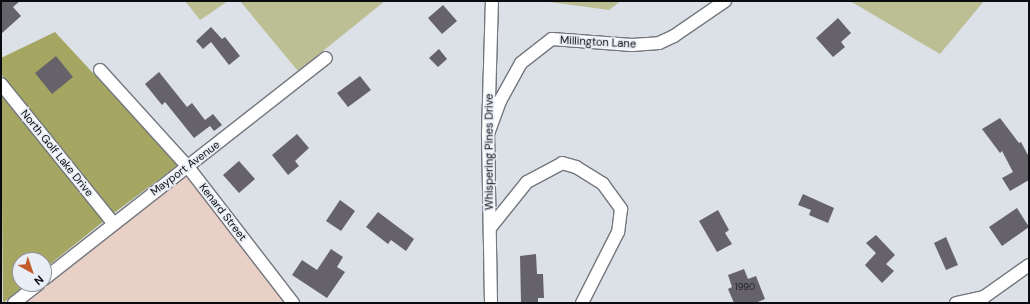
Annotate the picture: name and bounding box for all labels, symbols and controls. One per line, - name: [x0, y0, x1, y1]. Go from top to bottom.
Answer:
- street label: Millington Lane: [560, 33, 636, 51]
- street label: Whispering Pines Drive: [482, 94, 496, 210]
- street label: North Golf Lake Drive: [18, 107, 96, 199]
- street label: Mayport Avenue: [148, 138, 222, 198]
- street label: Kenard Street: [196, 181, 250, 243]
- north arrow: [12, 252, 52, 292]
- text: N: [31, 272, 47, 288]
- house number: 1990: [735, 282, 755, 292]

